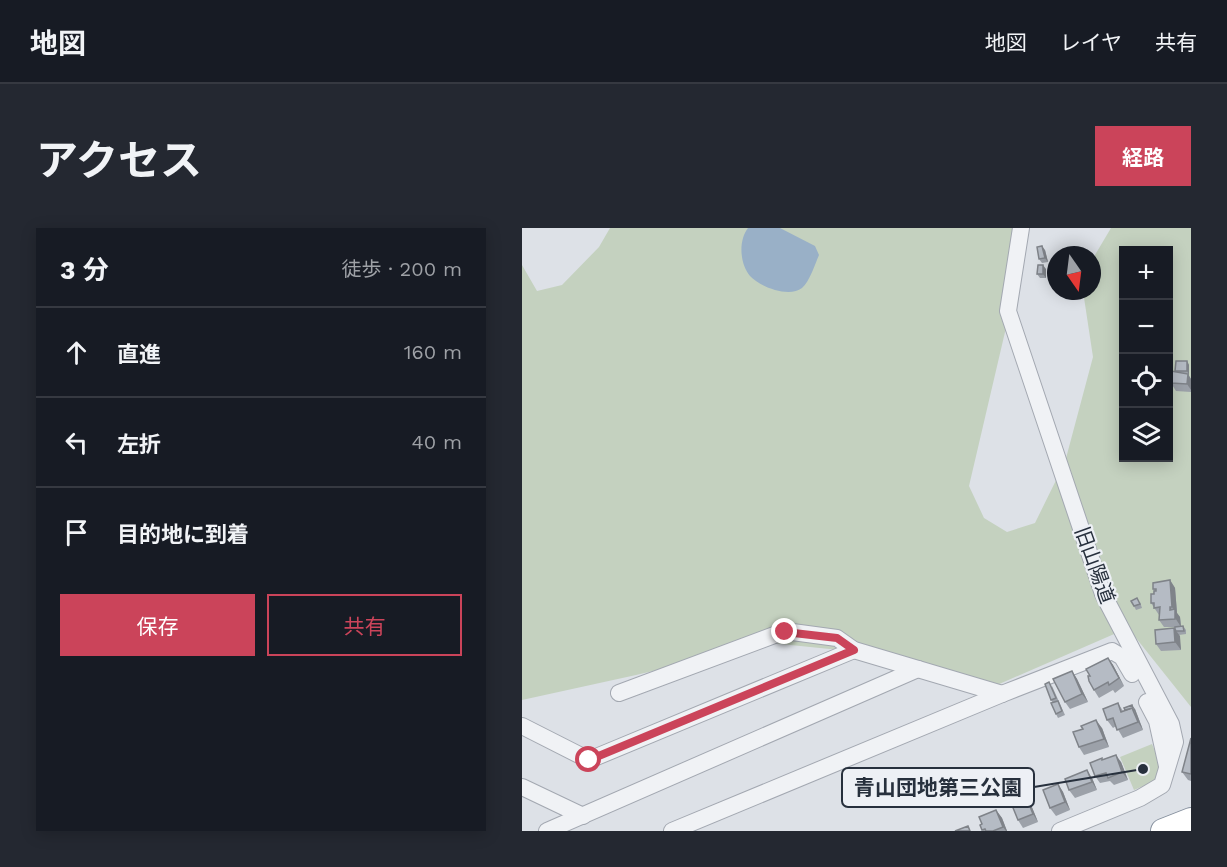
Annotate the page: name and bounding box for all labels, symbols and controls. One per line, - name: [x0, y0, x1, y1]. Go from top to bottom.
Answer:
- text: 地図: [30, 27, 86, 60]
- text: 地図: [985, 30, 1027, 55]
- text: レイヤ: [1060, 30, 1122, 55]
- text: 共有: [1155, 30, 1197, 55]
- button: 経路: [1095, 126, 1191, 186]
- text: アクセス: [36, 136, 202, 185]
- north arrow: [1047, 246, 1101, 300]
- map controls: [1119, 246, 1173, 462]
- button: +: [1119, 246, 1173, 300]
- text: 3 分: [60, 255, 109, 285]
- text: 徒歩 · 200 m: [341, 257, 462, 281]
- button: −: [1119, 300, 1173, 354]
- icon: ahead: [60, 336, 93, 369]
- text: 160 m: [404, 340, 462, 364]
- text: 直進: [117, 342, 161, 367]
- button: locate: [1119, 354, 1173, 408]
- button: layers: [1119, 408, 1173, 462]
- icon: left: [60, 426, 93, 459]
- text: 40 m: [411, 430, 462, 454]
- text: 左折: [117, 432, 161, 457]
- icon: arrive: [60, 516, 93, 549]
- text: 目的地に到着: [117, 522, 249, 547]
- street label: 旧山陽道: [1070, 523, 1120, 607]
- button: 保存: [60, 594, 255, 656]
- button: 共有: [267, 594, 462, 656]
- route end: [771, 618, 797, 644]
- route start: [575, 746, 601, 772]
- callout: 青山団地第三公園: [842, 768, 1034, 807]
- text: 青山団地第三公園: [854, 775, 1022, 800]

